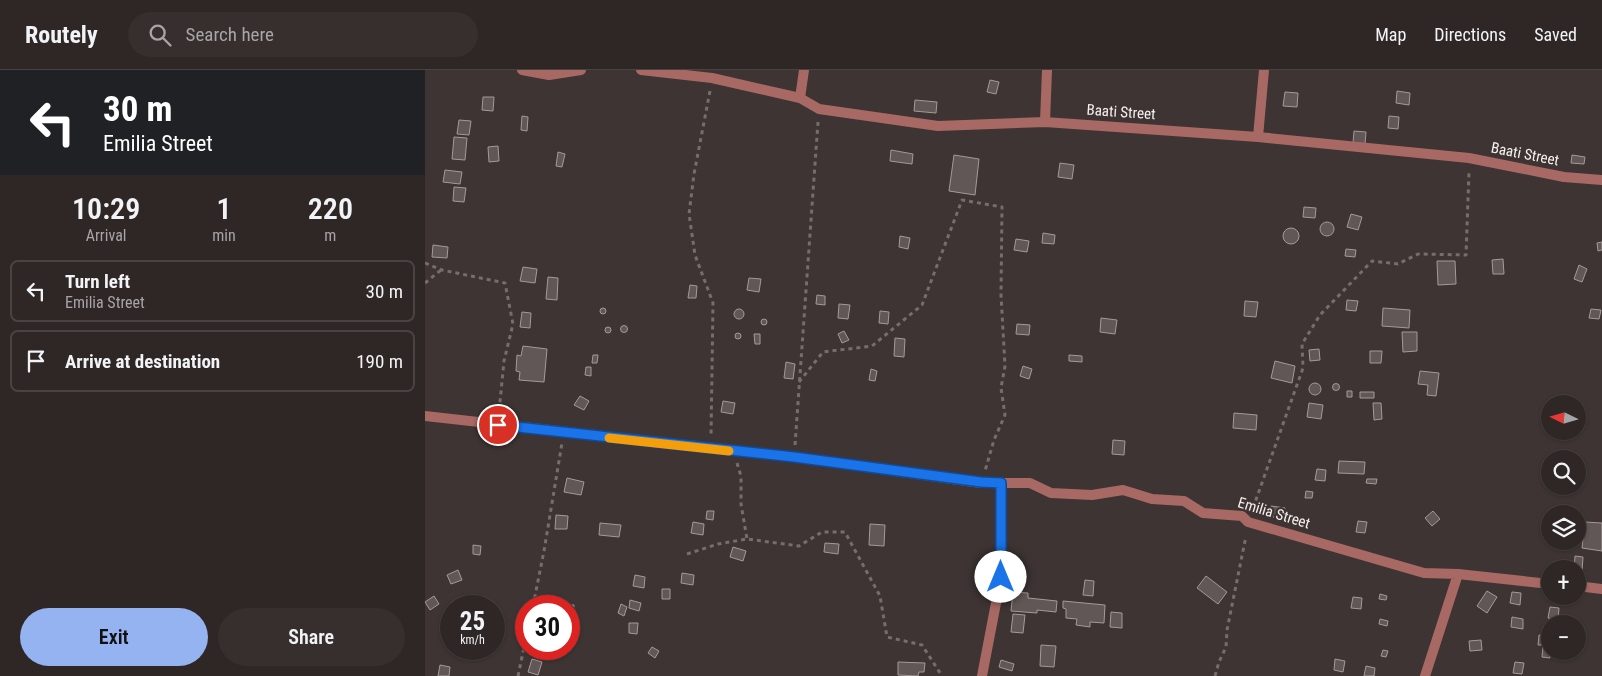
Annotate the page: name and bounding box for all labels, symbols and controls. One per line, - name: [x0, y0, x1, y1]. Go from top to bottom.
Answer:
- search box: [128, 12, 478, 57]
- text: Routely: [25, 21, 98, 49]
- icon: search: [146, 21, 174, 49]
- text: Search here: [186, 23, 274, 46]
- text: Map: [1375, 24, 1406, 45]
- text: Directions: [1434, 24, 1506, 45]
- text: Saved: [1534, 24, 1577, 45]
- text: 30 m: [103, 89, 172, 130]
- icon: left: [20, 90, 85, 155]
- street label: Baati Street: [1086, 101, 1156, 123]
- text: Emilia Street: [103, 131, 213, 156]
- street label: Baati Street: [1489, 139, 1561, 169]
- text: 10:29: [72, 191, 140, 226]
- text: 1: [216, 191, 232, 226]
- text: 220: [308, 191, 353, 226]
- text: Arrival: [86, 226, 126, 245]
- text: min: [212, 226, 236, 245]
- text: m: [324, 226, 336, 245]
- text: Turn left: [65, 270, 130, 293]
- icon: left: [22, 277, 50, 305]
- text: 30 m: [366, 280, 403, 303]
- text: Emilia Street: [65, 293, 145, 312]
- icon: arrive: [22, 347, 50, 375]
- text: Arrive at destination: [65, 350, 220, 373]
- text: 190 m: [356, 350, 403, 373]
- north arrow: [1541, 395, 1586, 440]
- map controls: [1541, 395, 1586, 660]
- pin: [477, 404, 519, 446]
- icon: arrive: [484, 411, 512, 439]
- button: search: [1541, 450, 1586, 495]
- street label: Emilia Street: [1236, 493, 1312, 533]
- button: layers: [1541, 505, 1586, 550]
- position arrow: [974, 550, 1026, 602]
- button: +: [1541, 560, 1586, 605]
- speed limit sign: 30: [515, 595, 580, 660]
- text: 25: [460, 607, 485, 636]
- button: Exit: [20, 608, 208, 666]
- button: Share: [218, 608, 405, 666]
- button: −: [1541, 615, 1586, 660]
- text: km/h: [460, 633, 485, 647]

